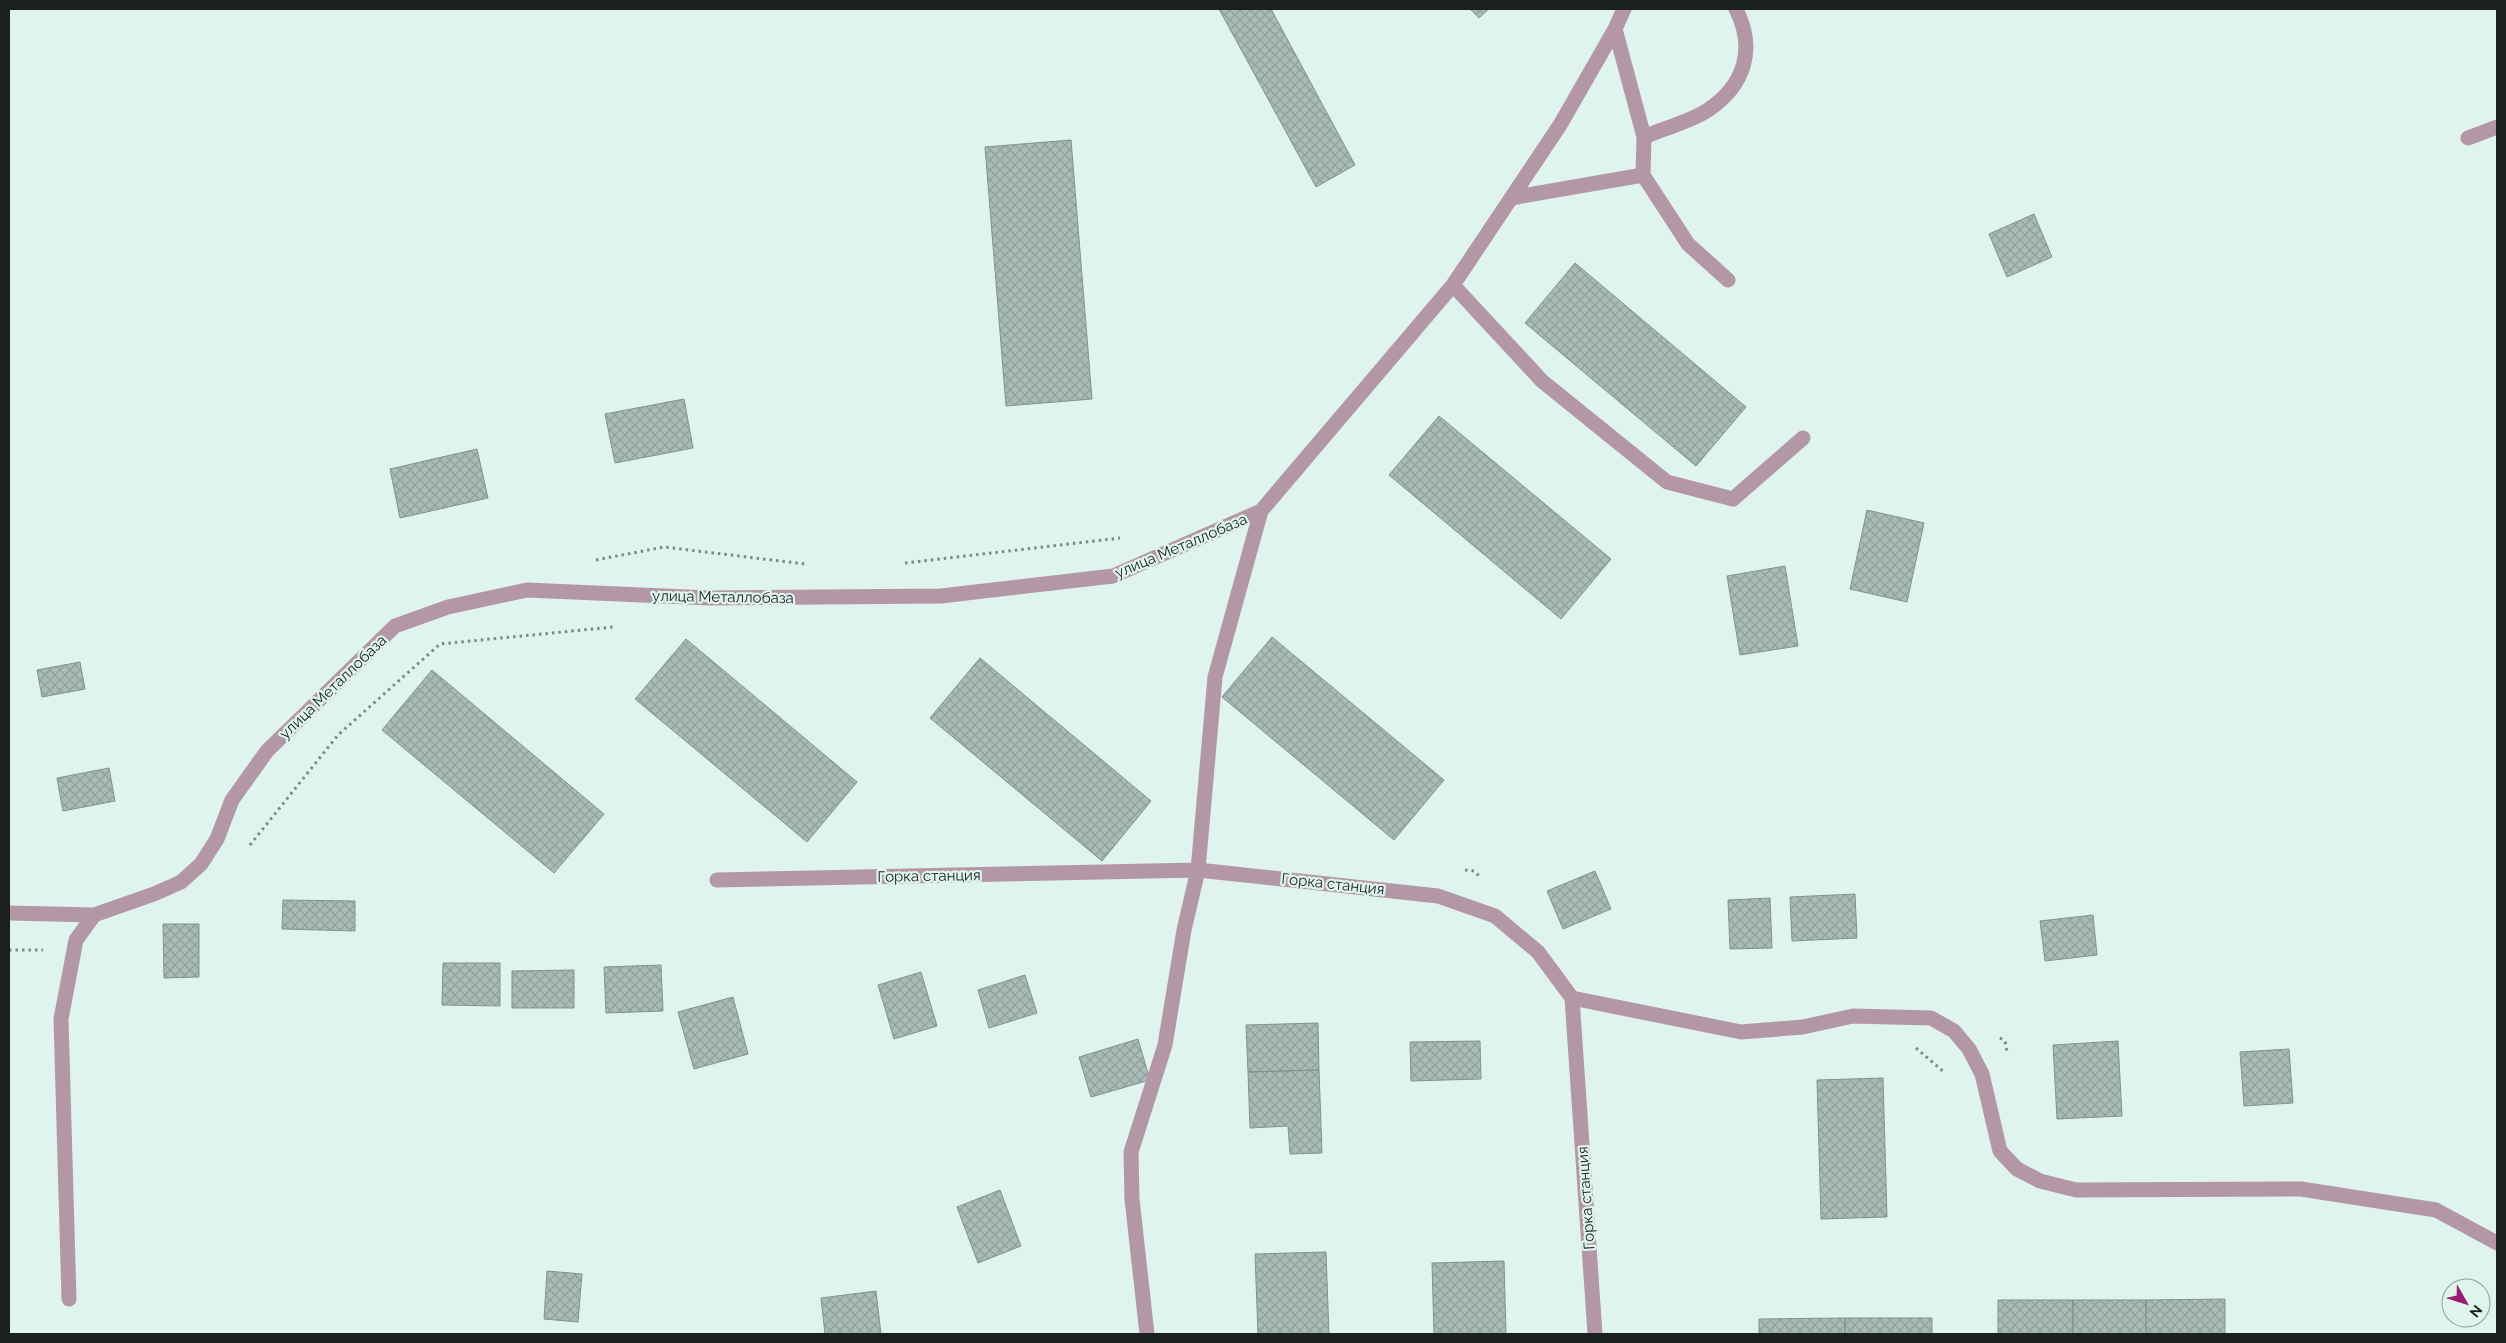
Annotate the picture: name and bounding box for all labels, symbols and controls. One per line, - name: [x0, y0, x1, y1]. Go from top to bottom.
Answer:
- street label: улица Металлобаза: [1112, 510, 1250, 582]
- street label: улица Металлобаза: [652, 587, 794, 607]
- street label: улица Металлобаза: [276, 631, 390, 743]
- street label: Горка станция: [877, 866, 981, 886]
- street label: Горка станция: [1281, 870, 1385, 898]
- street label: Горка станция: [1573, 1146, 1599, 1250]
- north arrow: [2441, 1278, 2491, 1328]
- text: N: [2467, 1302, 2486, 1320]

